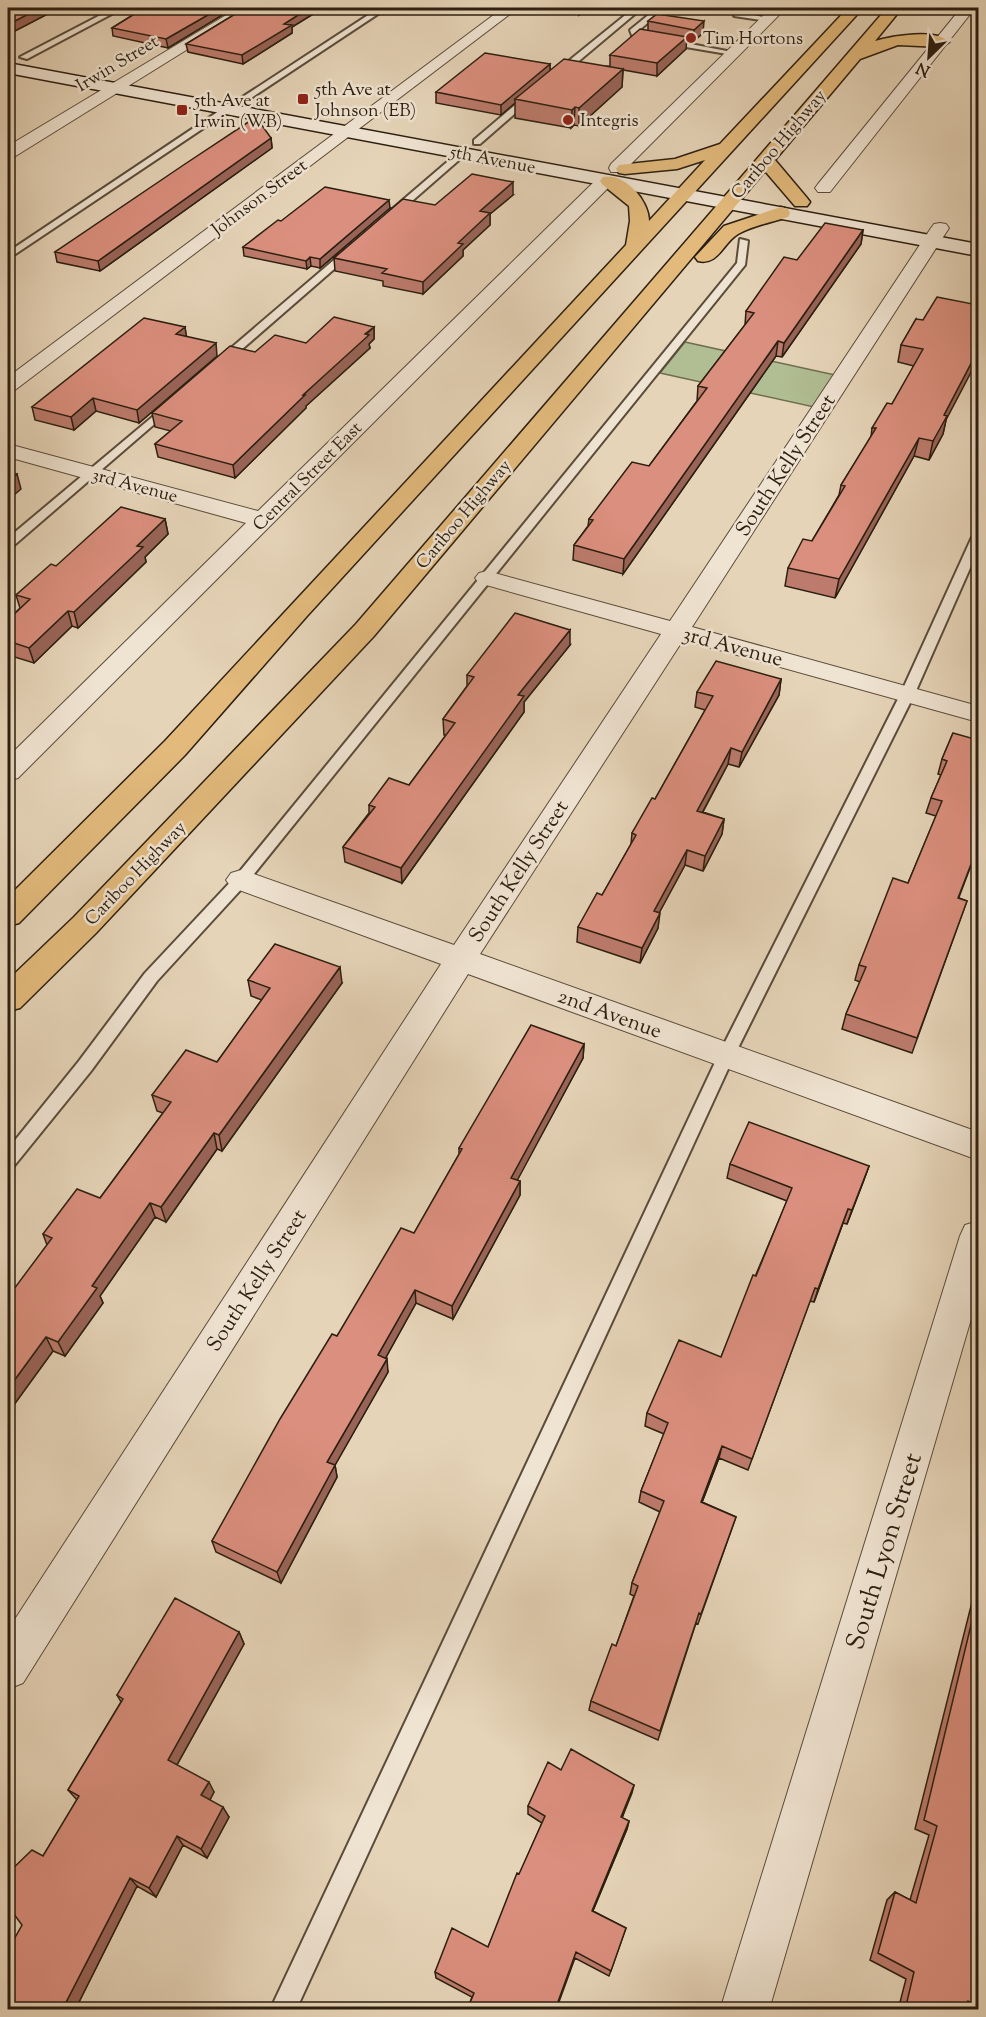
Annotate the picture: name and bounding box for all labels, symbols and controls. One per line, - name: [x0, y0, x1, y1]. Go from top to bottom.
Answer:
- place label: Tim Hortons: [703, 27, 803, 53]
- north arrow: [899, 27, 959, 87]
- street label: Irwin Street: [72, 30, 164, 100]
- marker: Tim Hortons: [684, 31, 698, 45]
- text: N: [913, 55, 934, 81]
- place label: 5th Ave at Johnson (EB): [314, 78, 416, 125]
- street label: Cariboo Highway: [726, 85, 833, 206]
- place label: 5th Ave at Irwin (WB): [193, 89, 282, 136]
- marker: 5th Ave at Johnson (EB): [296, 92, 310, 106]
- marker: 5th Ave at Irwin (WB): [175, 103, 189, 117]
- place label: Integris: [580, 109, 639, 135]
- marker: Integris: [561, 113, 575, 127]
- street label: 5th Avenue: [447, 140, 538, 182]
- street label: Johnson Street: [206, 154, 314, 244]
- street label: South Kelly Street: [729, 389, 844, 543]
- street label: Central Street East: [248, 417, 369, 538]
- street label: Cariboo Highway: [411, 455, 518, 576]
- street label: 3rd Avenue: [89, 463, 180, 511]
- street label: 3rd Avenue: [679, 620, 786, 676]
- street label: South Kelly Street: [462, 795, 577, 949]
- street label: Cariboo Highway: [80, 816, 193, 932]
- street label: 2nd Avenue: [553, 982, 665, 1048]
- street label: South Kelly Street: [200, 1204, 315, 1358]
- street label: South Lyon Street: [838, 1449, 933, 1655]

